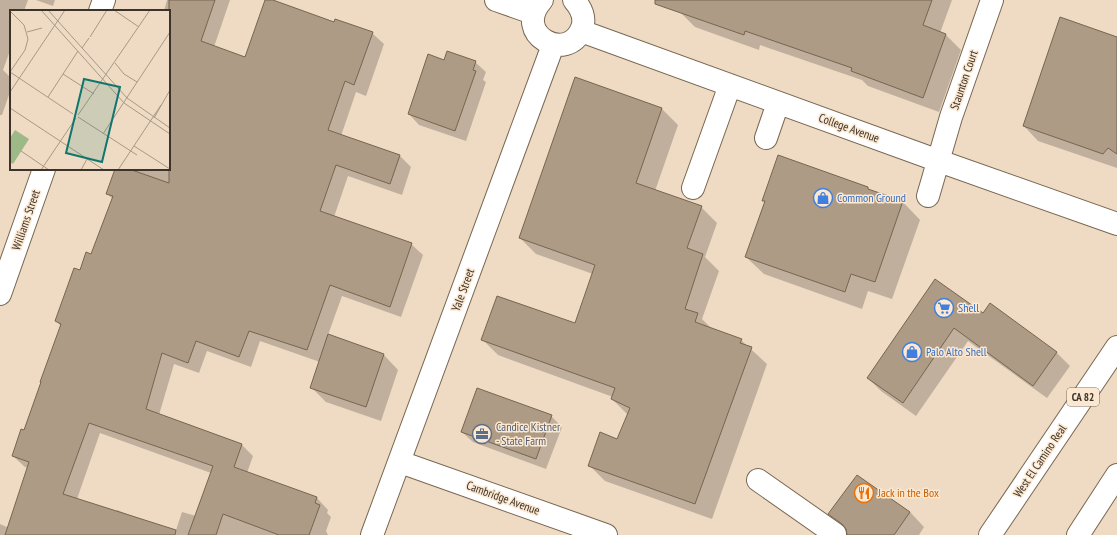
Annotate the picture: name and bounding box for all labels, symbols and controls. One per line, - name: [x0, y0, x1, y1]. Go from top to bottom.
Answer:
- inset map: [10, 10, 170, 170]
- street label: Staunton Court: [946, 47, 981, 112]
- street label: College Avenue: [817, 110, 882, 145]
- street label: Williams Street: [8, 187, 43, 252]
- shop icon: Common Ground: [812, 187, 834, 209]
- place label: Common Ground: [837, 190, 906, 205]
- street label: Yale Street: [448, 266, 477, 313]
- supermarket icon: Shell: [933, 297, 955, 319]
- place label: Shell: [958, 300, 979, 315]
- shop icon: Palo Alto Shell: [901, 341, 923, 363]
- place label: Palo Alto Shell: [926, 344, 987, 359]
- road number: CA 82: [1067, 388, 1099, 406]
- place label: Candice Kistner - State Farm: [496, 419, 561, 448]
- street label: West El Camino Real: [1010, 421, 1070, 500]
- office icon: Candice Kistner - State Farm: [471, 423, 493, 445]
- street label: Cambridge Avenue: [464, 477, 542, 518]
- restaurant icon: Jack in the Box: [853, 482, 875, 504]
- place label: Jack in the Box: [877, 485, 939, 500]

